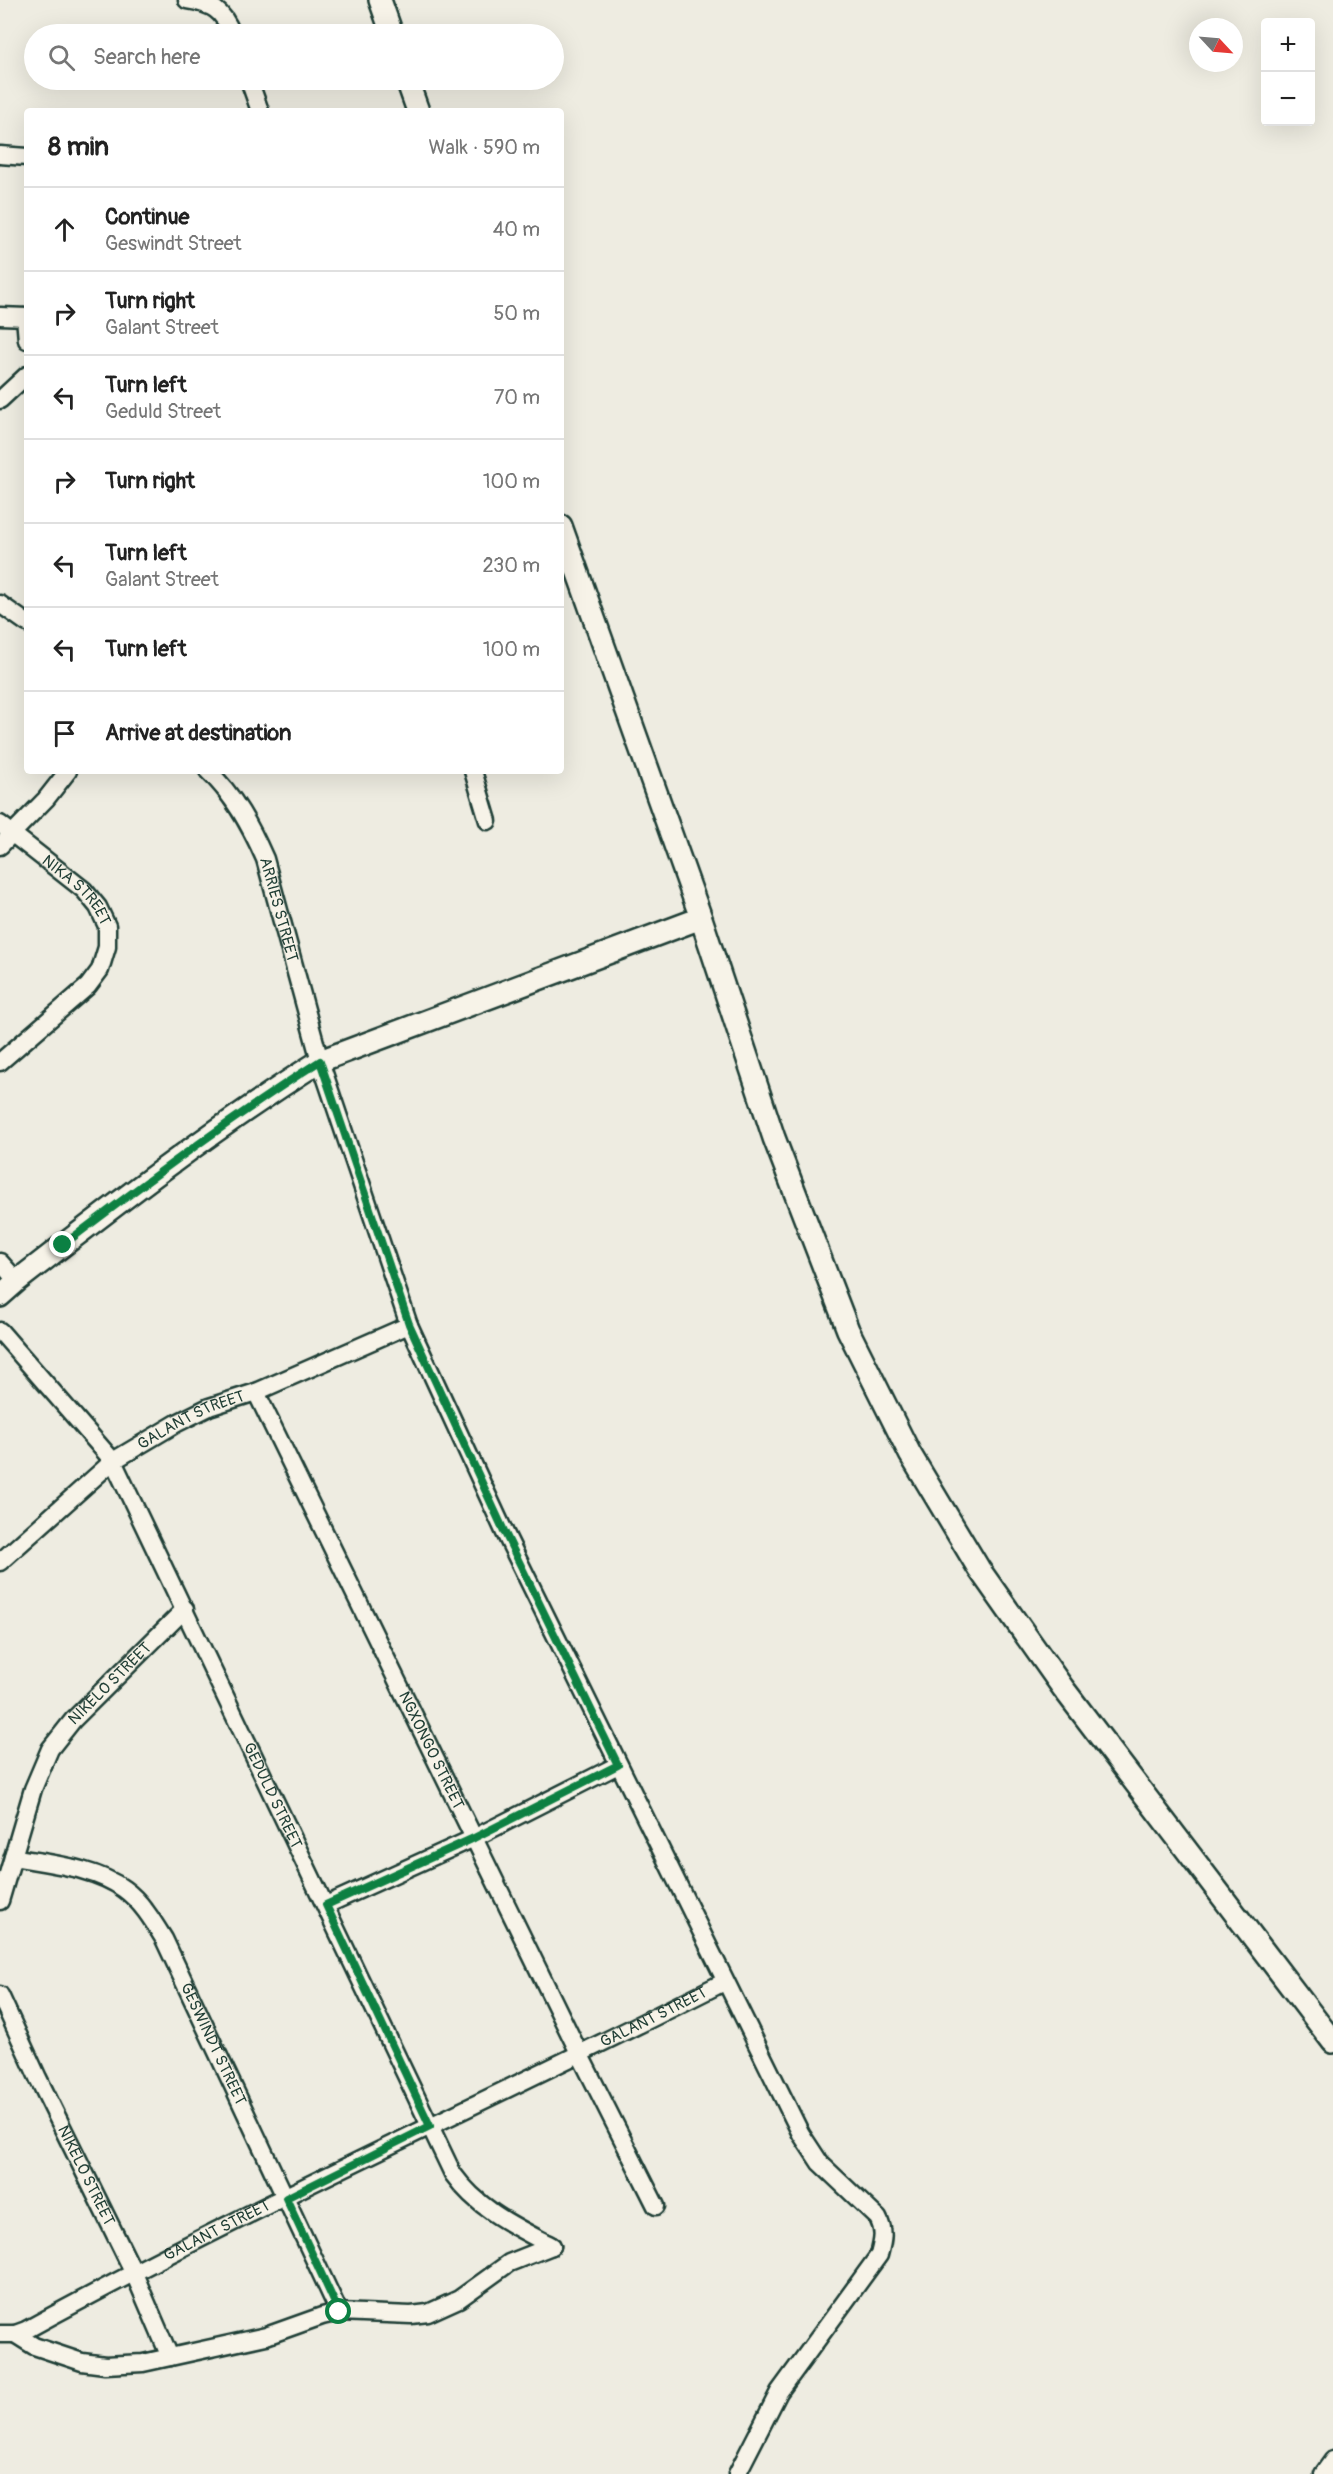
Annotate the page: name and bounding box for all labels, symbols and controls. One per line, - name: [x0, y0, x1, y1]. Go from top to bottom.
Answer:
- north arrow: [1189, 18, 1243, 72]
- map controls: [1261, 18, 1315, 126]
- button: +: [1261, 18, 1315, 72]
- search box: [24, 24, 564, 90]
- icon: search: [45, 41, 78, 74]
- text: Search here: [93, 43, 200, 71]
- button: −: [1261, 72, 1315, 126]
- text: 8 min: [48, 131, 109, 163]
- text: Walk · 590 m: [428, 135, 540, 160]
- text: Continue: [105, 203, 189, 231]
- icon: ahead: [48, 213, 81, 246]
- text: 40 m: [493, 217, 540, 242]
- text: Geswindt Street: [105, 231, 242, 256]
- text: Turn right: [105, 287, 195, 315]
- icon: right: [48, 297, 81, 330]
- text: 50 m: [493, 301, 540, 326]
- text: Galant Street: [105, 315, 219, 340]
- text: Turn left: [105, 371, 187, 399]
- icon: left: [48, 381, 81, 414]
- text: 70 m: [494, 385, 540, 410]
- text: Geduld Street: [105, 399, 221, 424]
- icon: right: [48, 465, 81, 498]
- text: Turn right: [105, 467, 195, 495]
- text: 100 m: [483, 469, 540, 494]
- text: Turn left: [105, 539, 187, 567]
- icon: left: [48, 549, 81, 582]
- text: 230 m: [483, 553, 540, 578]
- text: Galant Street: [105, 567, 219, 592]
- icon: left: [48, 633, 81, 666]
- text: Turn left: [105, 635, 187, 663]
- text: 100 m: [483, 637, 540, 662]
- icon: arrive: [48, 717, 81, 750]
- text: Arrive at destination: [105, 719, 291, 747]
- street label: NIKA STREET: [38, 851, 115, 929]
- street label: ARRIES STREET: [255, 855, 303, 964]
- route end: [49, 1231, 75, 1257]
- street label: GALANT STREET: [134, 1386, 247, 1454]
- street label: NIKELO STREET: [64, 1638, 156, 1729]
- street label: NGXONGO STREET: [394, 1688, 468, 1813]
- street label: GEDULD STREET: [239, 1739, 306, 1852]
- street label: GESWINDT STREET: [176, 1980, 251, 2108]
- street label: GALANT STREET: [597, 1982, 710, 2052]
- street label: NIKELO STREET: [53, 2122, 119, 2229]
- street label: GALANT STREET: [160, 2195, 274, 2266]
- route start: [325, 2298, 351, 2324]

